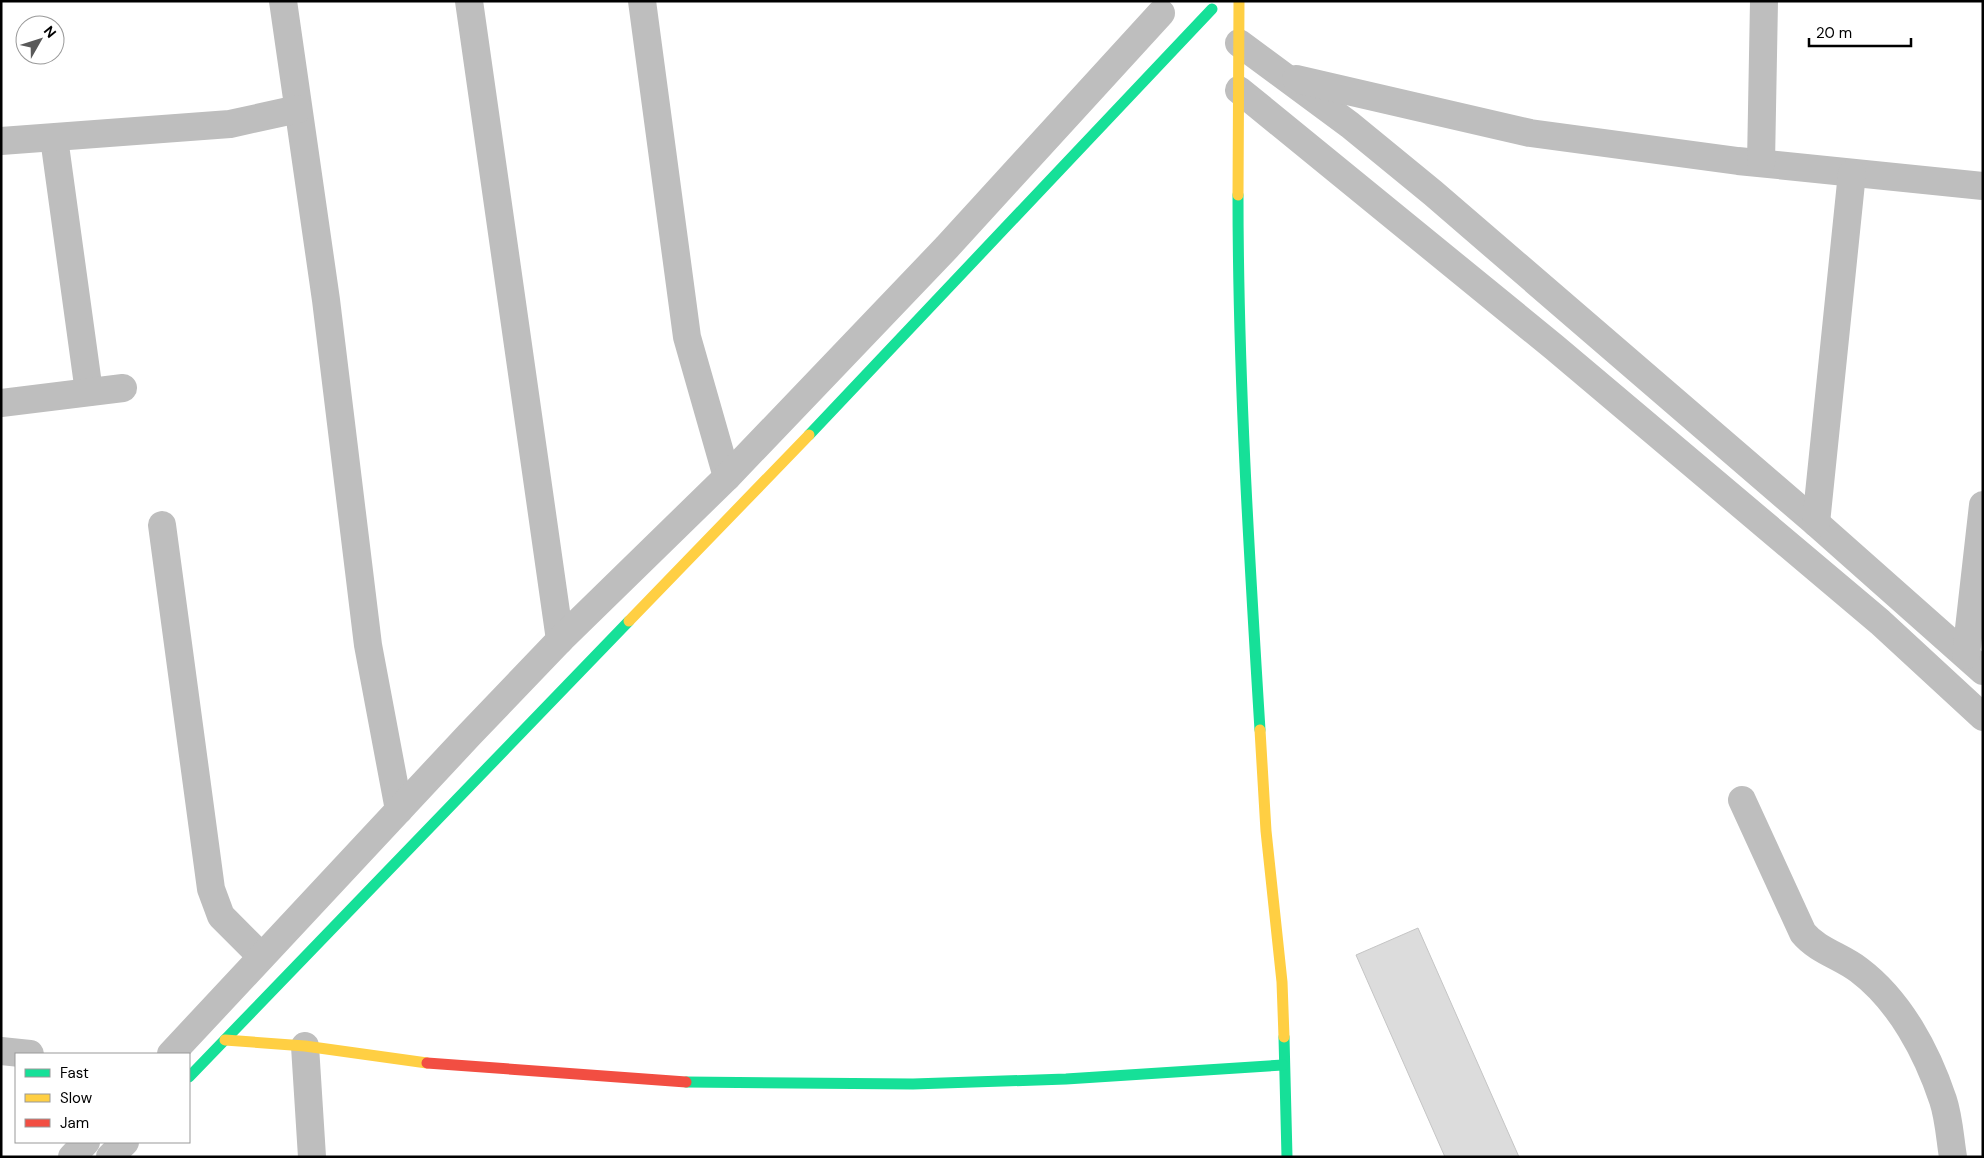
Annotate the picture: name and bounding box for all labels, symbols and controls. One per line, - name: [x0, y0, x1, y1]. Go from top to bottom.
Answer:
- north arrow: [15, 15, 65, 65]
- scale bar: [1809, 15, 1912, 47]
- text: N: [40, 22, 60, 41]
- text: 20 m: [1816, 23, 1852, 43]
- legend: [15, 1053, 190, 1143]
- text: Fast: [60, 1063, 89, 1083]
- text: Slow: [60, 1088, 93, 1108]
- text: Jam: [60, 1113, 89, 1133]

